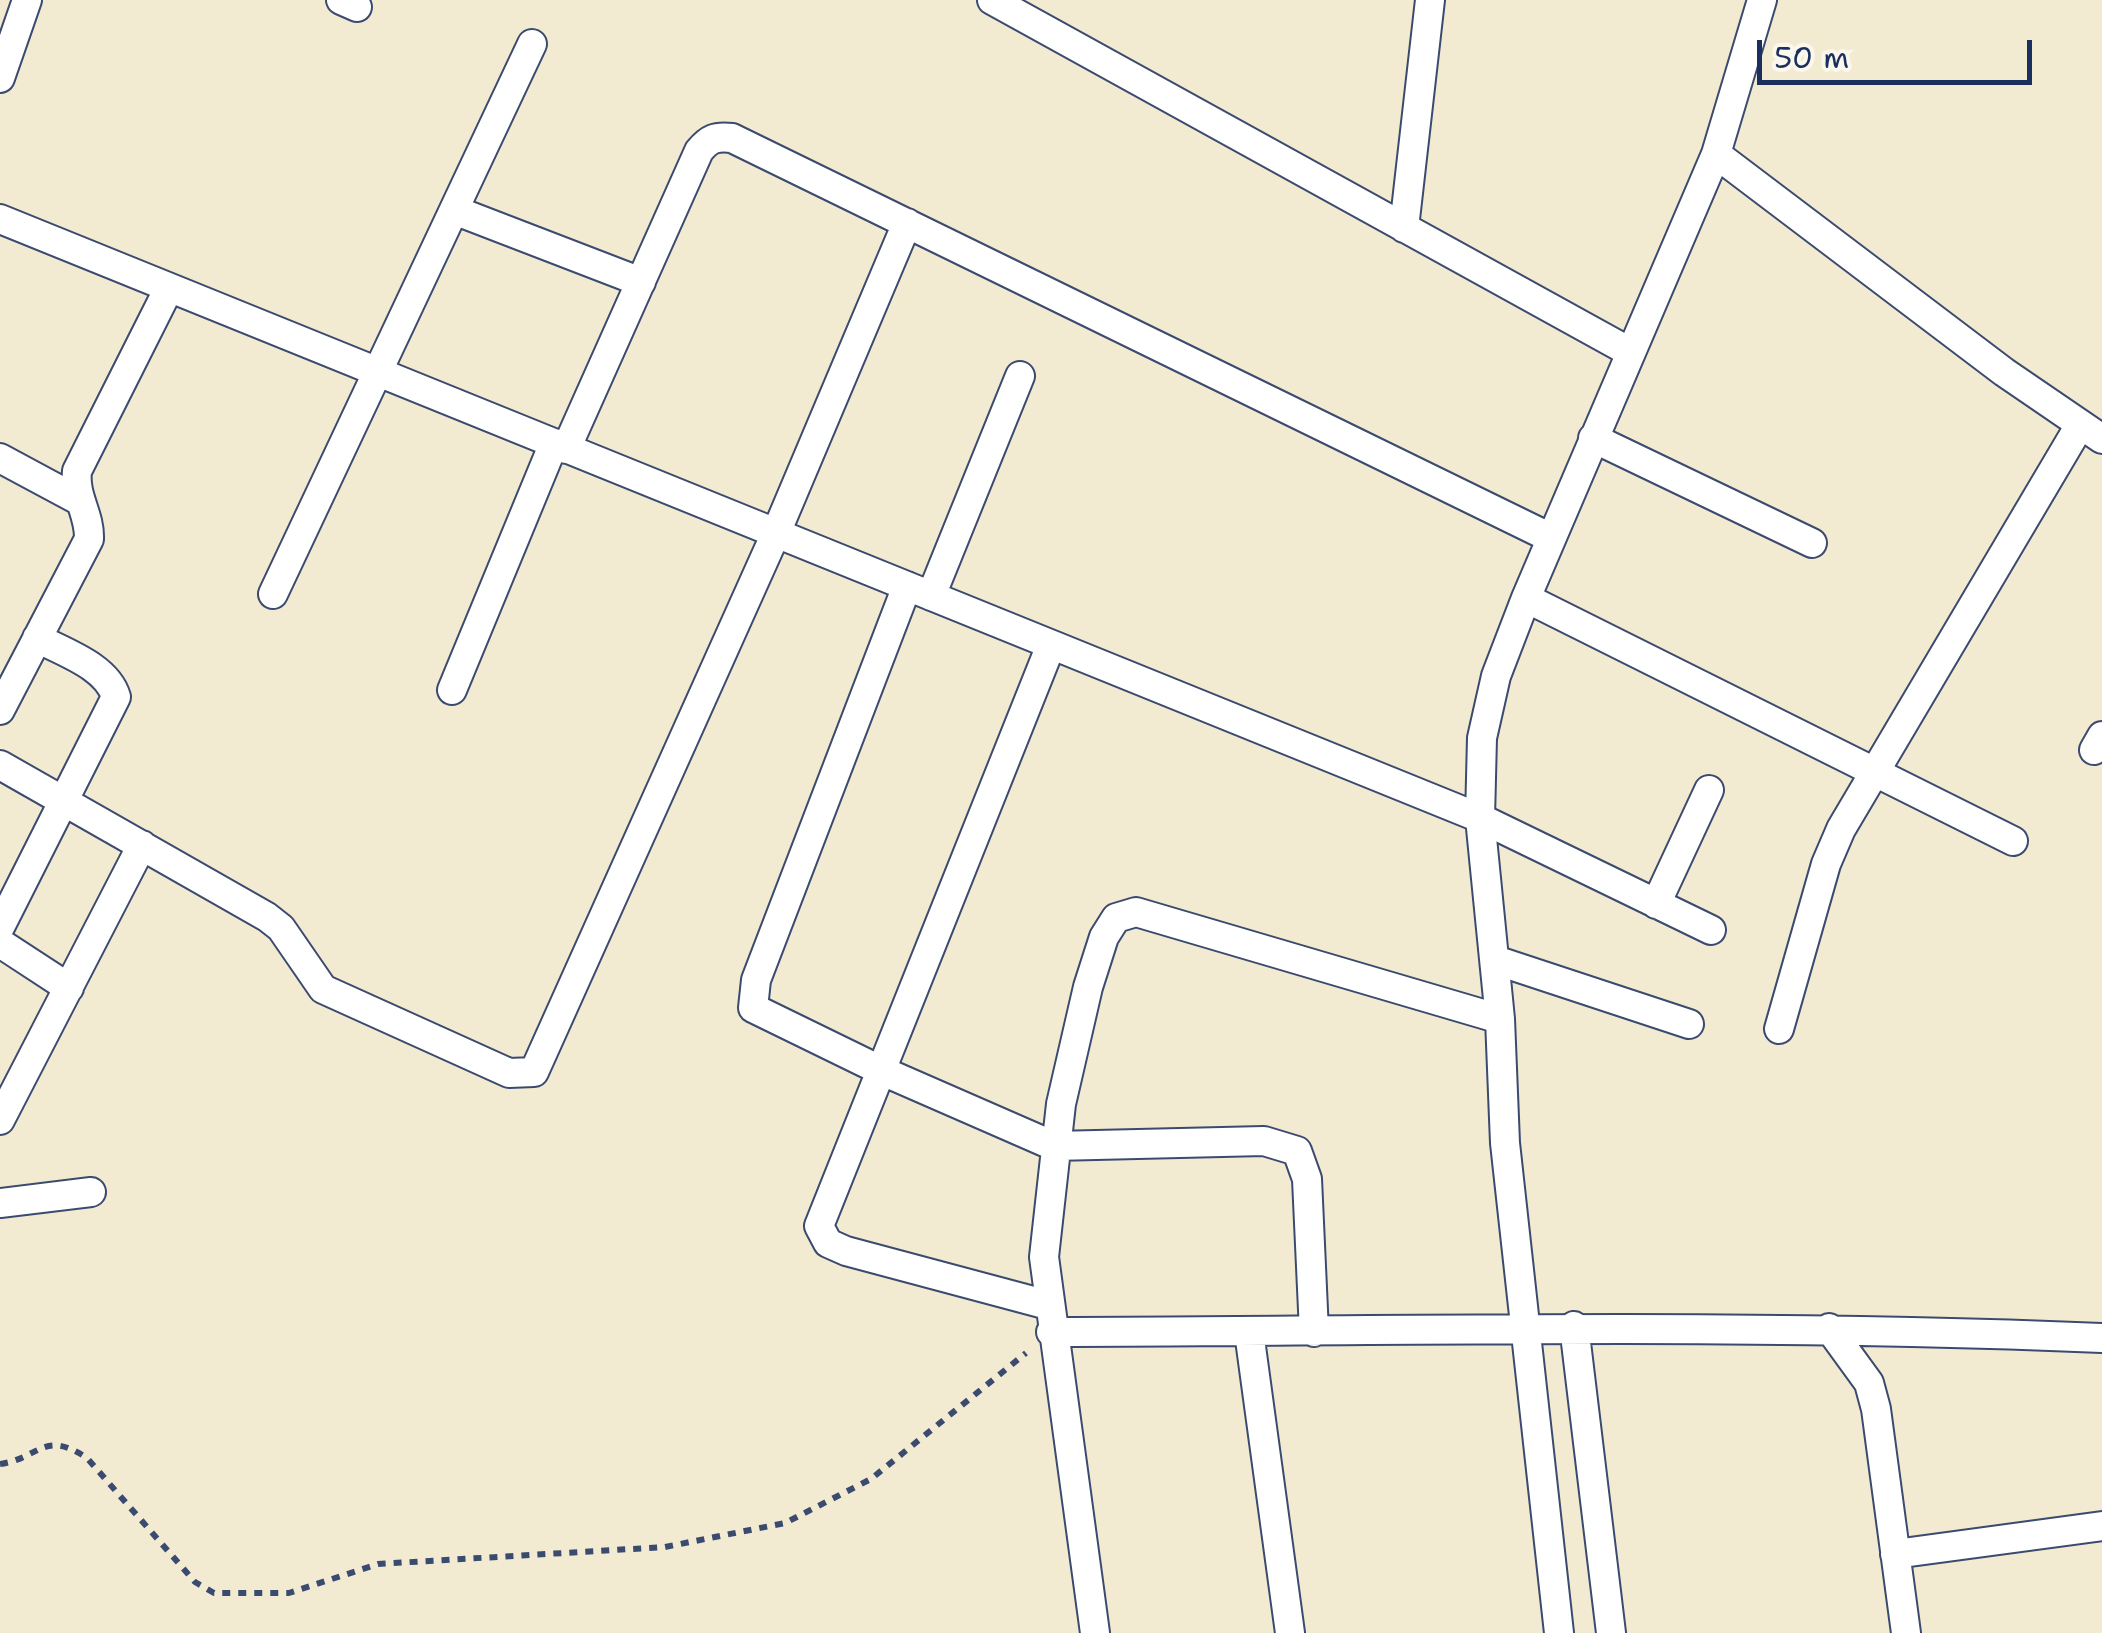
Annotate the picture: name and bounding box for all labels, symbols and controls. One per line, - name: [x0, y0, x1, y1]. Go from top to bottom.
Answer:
- scale bar: [1762, 20, 2037, 82]
- text: 50 m: [1774, 37, 1849, 78]

